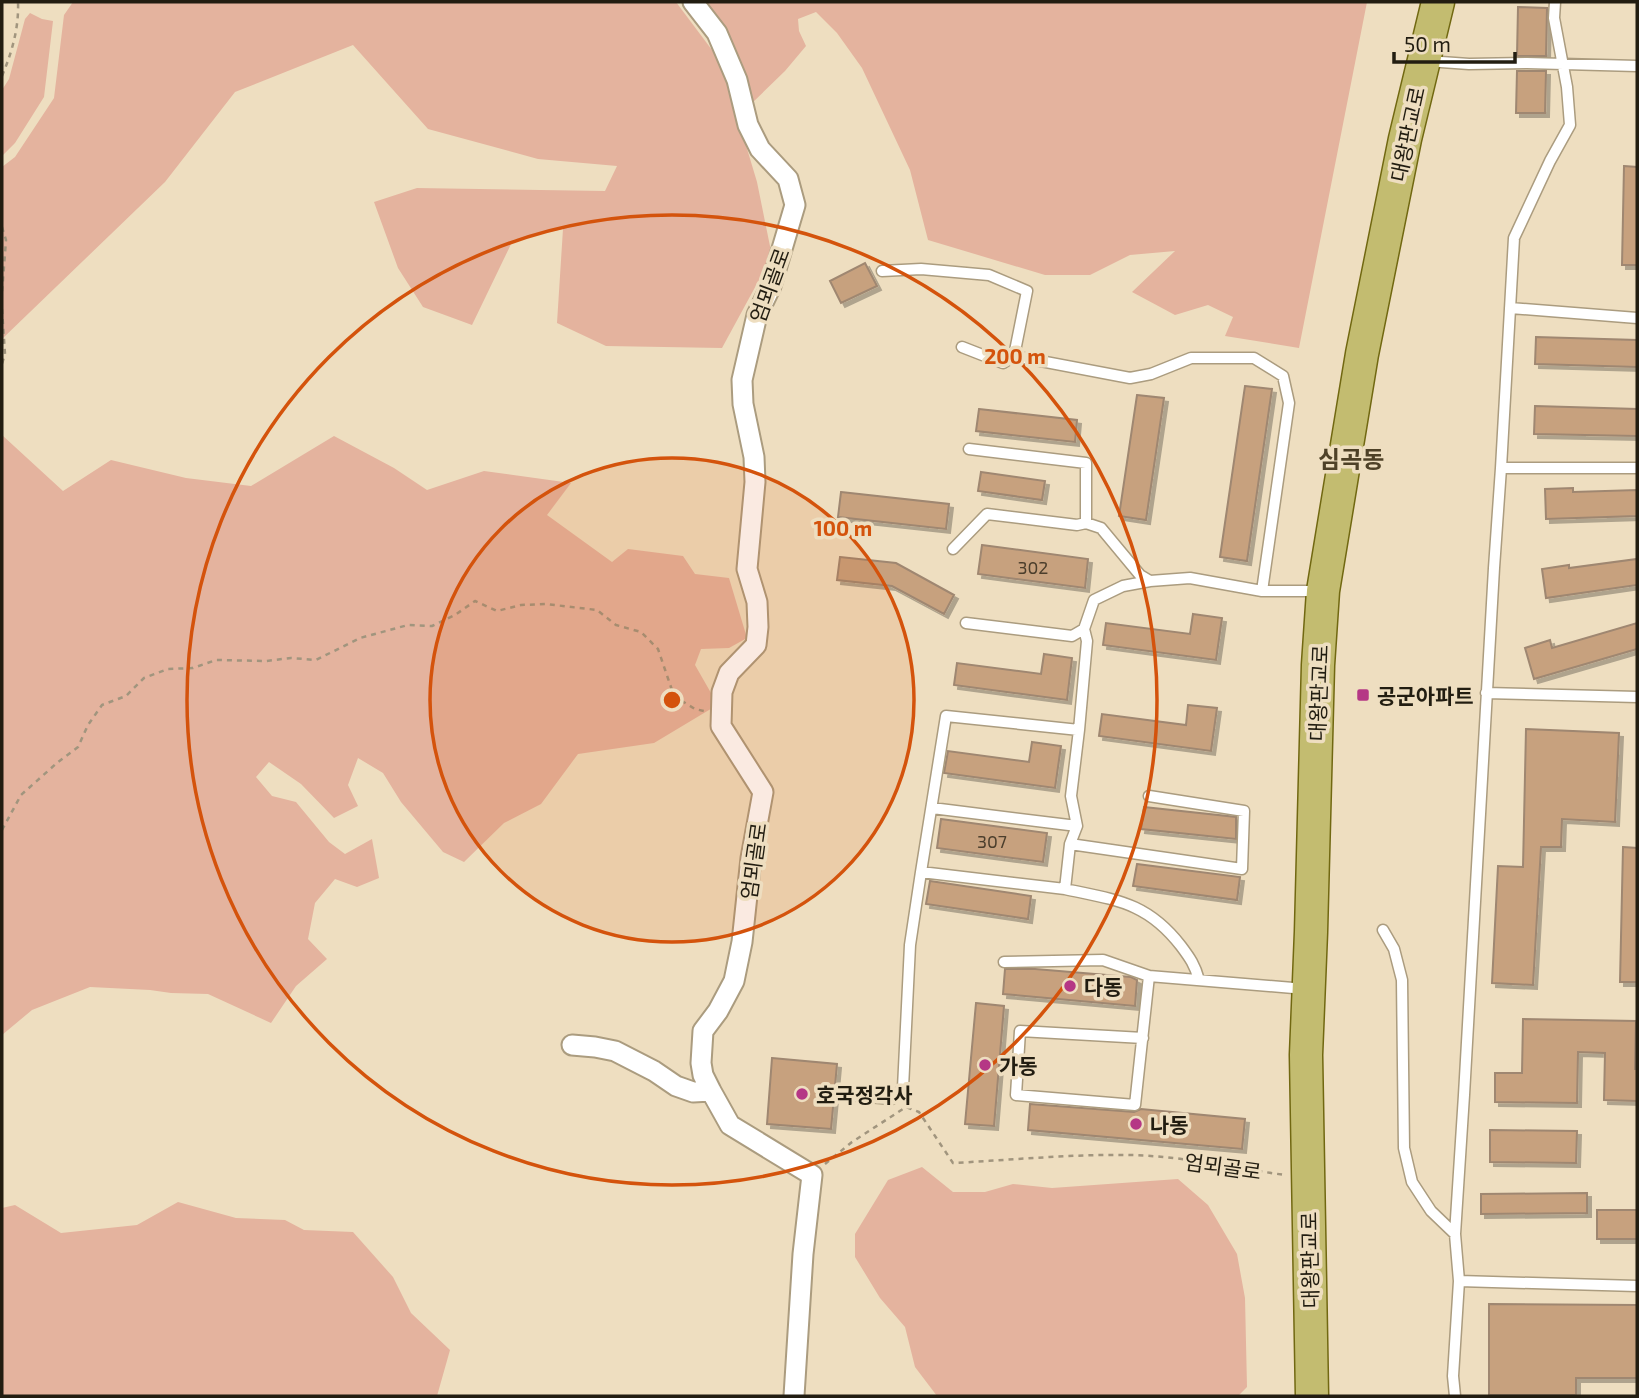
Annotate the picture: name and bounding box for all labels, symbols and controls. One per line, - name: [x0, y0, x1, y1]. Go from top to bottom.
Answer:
- scale bar: [1394, 21, 1515, 65]
- text: 50 m: [1404, 31, 1451, 56]
- street label: 대왕판교로: [1385, 84, 1429, 184]
- street label: 엄뫼골로: [744, 244, 794, 326]
- text: 200 m: [984, 343, 1046, 368]
- district label: 심곡동: [1318, 444, 1384, 473]
- text: 100 m: [814, 515, 872, 540]
- house number: 302: [1018, 556, 1048, 578]
- street label: 대왕판교로: [1304, 644, 1332, 742]
- place label: 공군아파트: [1377, 683, 1474, 708]
- marker: 공군아파트: [1355, 687, 1371, 703]
- centre of rings: [660, 688, 684, 712]
- street label: 엄뫼골로: [735, 821, 771, 901]
- house number: 307: [977, 830, 1007, 852]
- place label: 다동: [1084, 974, 1123, 999]
- marker: 다동: [1062, 978, 1078, 994]
- place label: 가동: [999, 1053, 1038, 1078]
- marker: 가동: [977, 1057, 993, 1073]
- place label: 호국정각사: [816, 1082, 913, 1107]
- marker: 호국정각사: [794, 1086, 810, 1102]
- place label: 나동: [1150, 1112, 1189, 1137]
- marker: 나동: [1128, 1116, 1144, 1132]
- street label: 엄뫼골로: [1183, 1148, 1263, 1184]
- street label: 대왕판교로: [1296, 1211, 1322, 1309]

